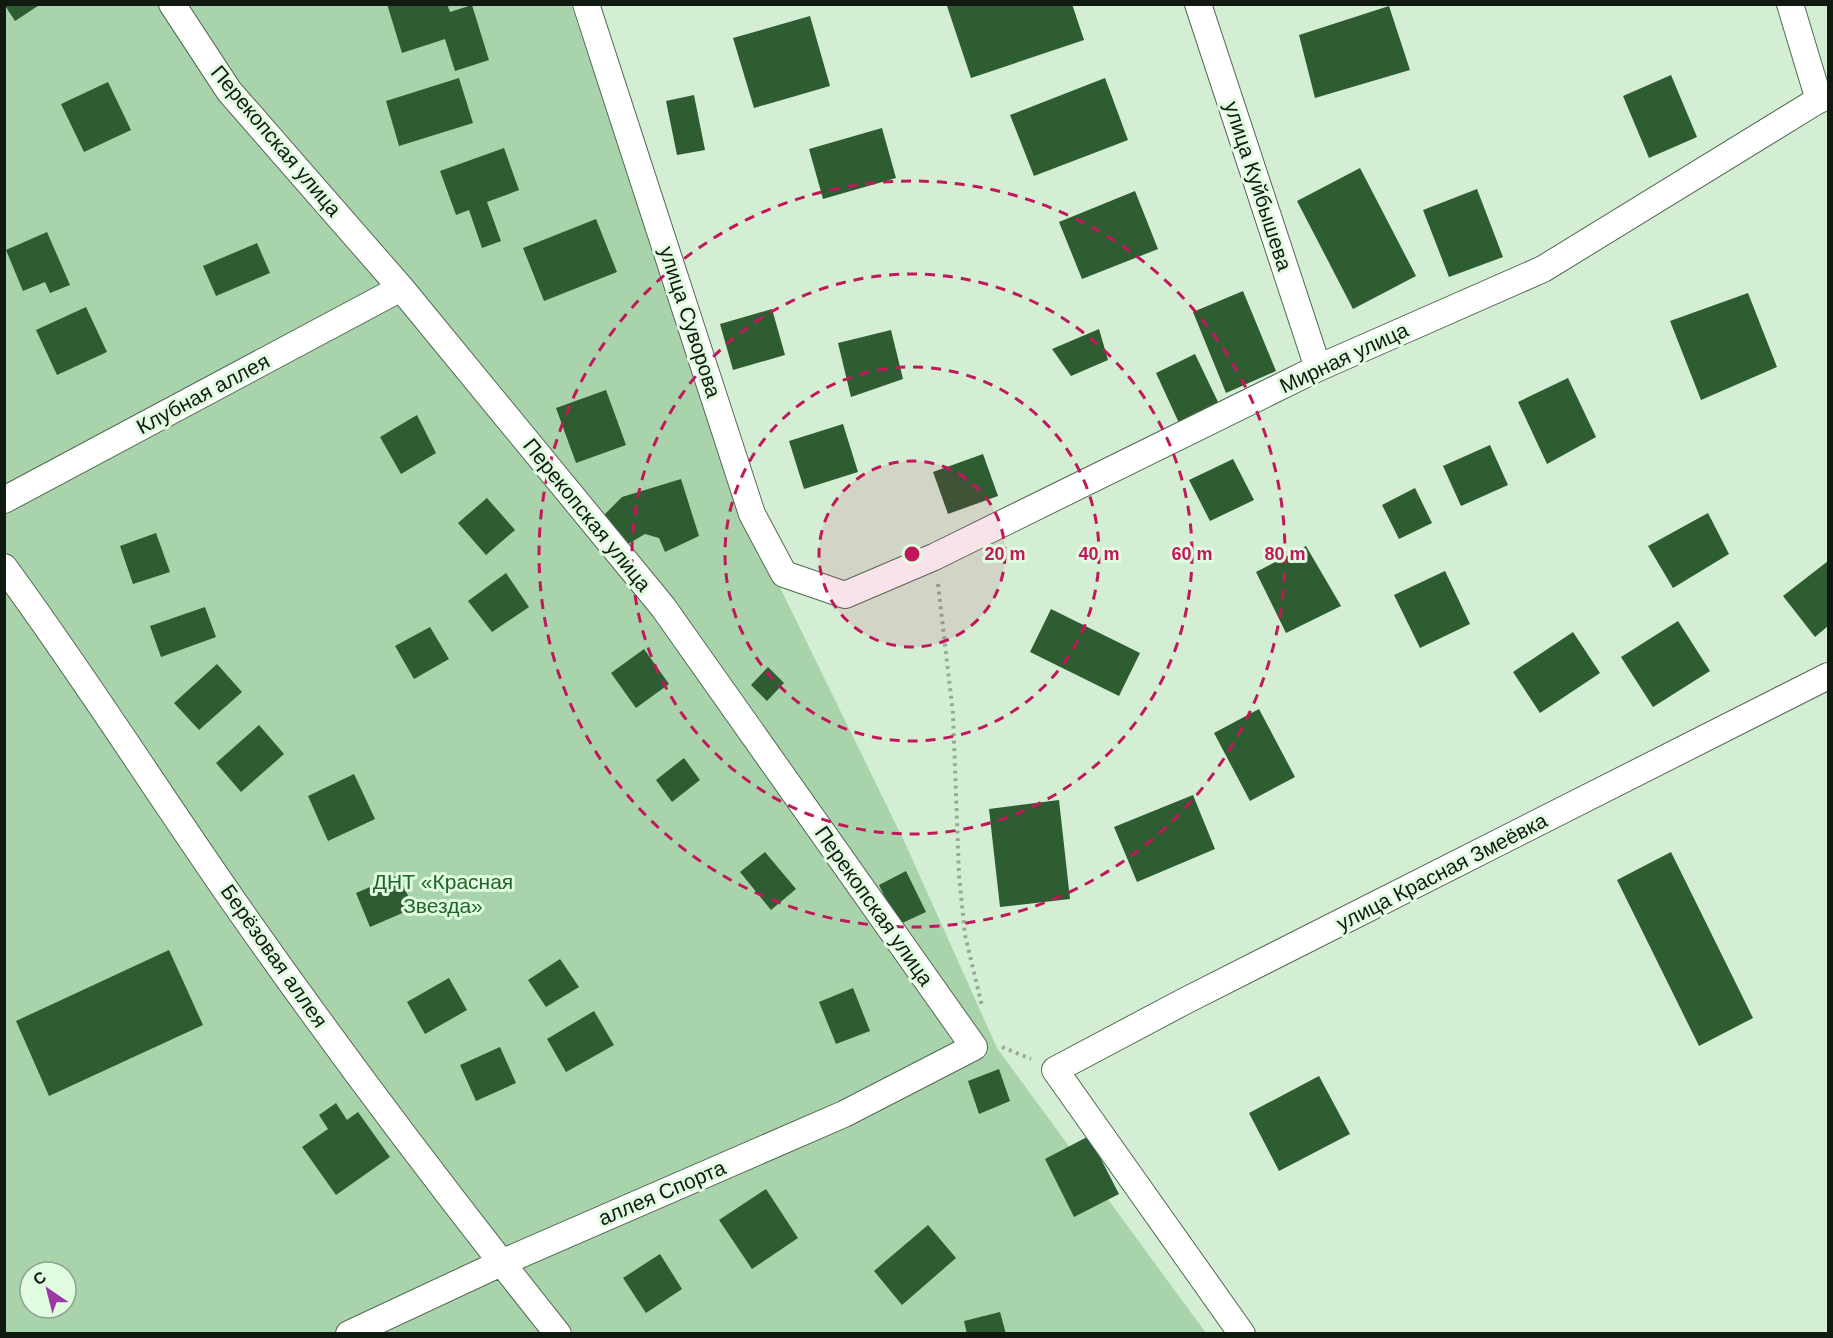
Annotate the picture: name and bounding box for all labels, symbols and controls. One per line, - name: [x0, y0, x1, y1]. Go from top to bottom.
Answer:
- street label: Перекопская улица: [207, 61, 346, 221]
- street label: улица Куйбышева: [1220, 98, 1297, 274]
- street label: улица Суворова: [655, 243, 726, 401]
- street label: Мирная улица: [1276, 318, 1412, 397]
- street label: Клубная аллея: [132, 349, 273, 438]
- street label: Перекопская улица: [519, 434, 656, 596]
- centre of rings: [902, 544, 922, 564]
- text: 20 m: [984, 544, 1026, 564]
- text: 40 m: [1078, 544, 1120, 564]
- text: 60 m: [1171, 544, 1213, 564]
- text: 80 m: [1264, 544, 1306, 564]
- street label: улица Красная Змеёвка: [1333, 808, 1551, 935]
- street label: Перекопская улица: [811, 822, 938, 990]
- park label: ДНТ «Красная Звезда»: [373, 870, 513, 917]
- street label: Берёзовая аллея: [217, 880, 332, 1032]
- street label: аллея Спорта: [595, 1155, 729, 1230]
- north arrow: [18, 1260, 78, 1320]
- text: С: [30, 1268, 50, 1288]

